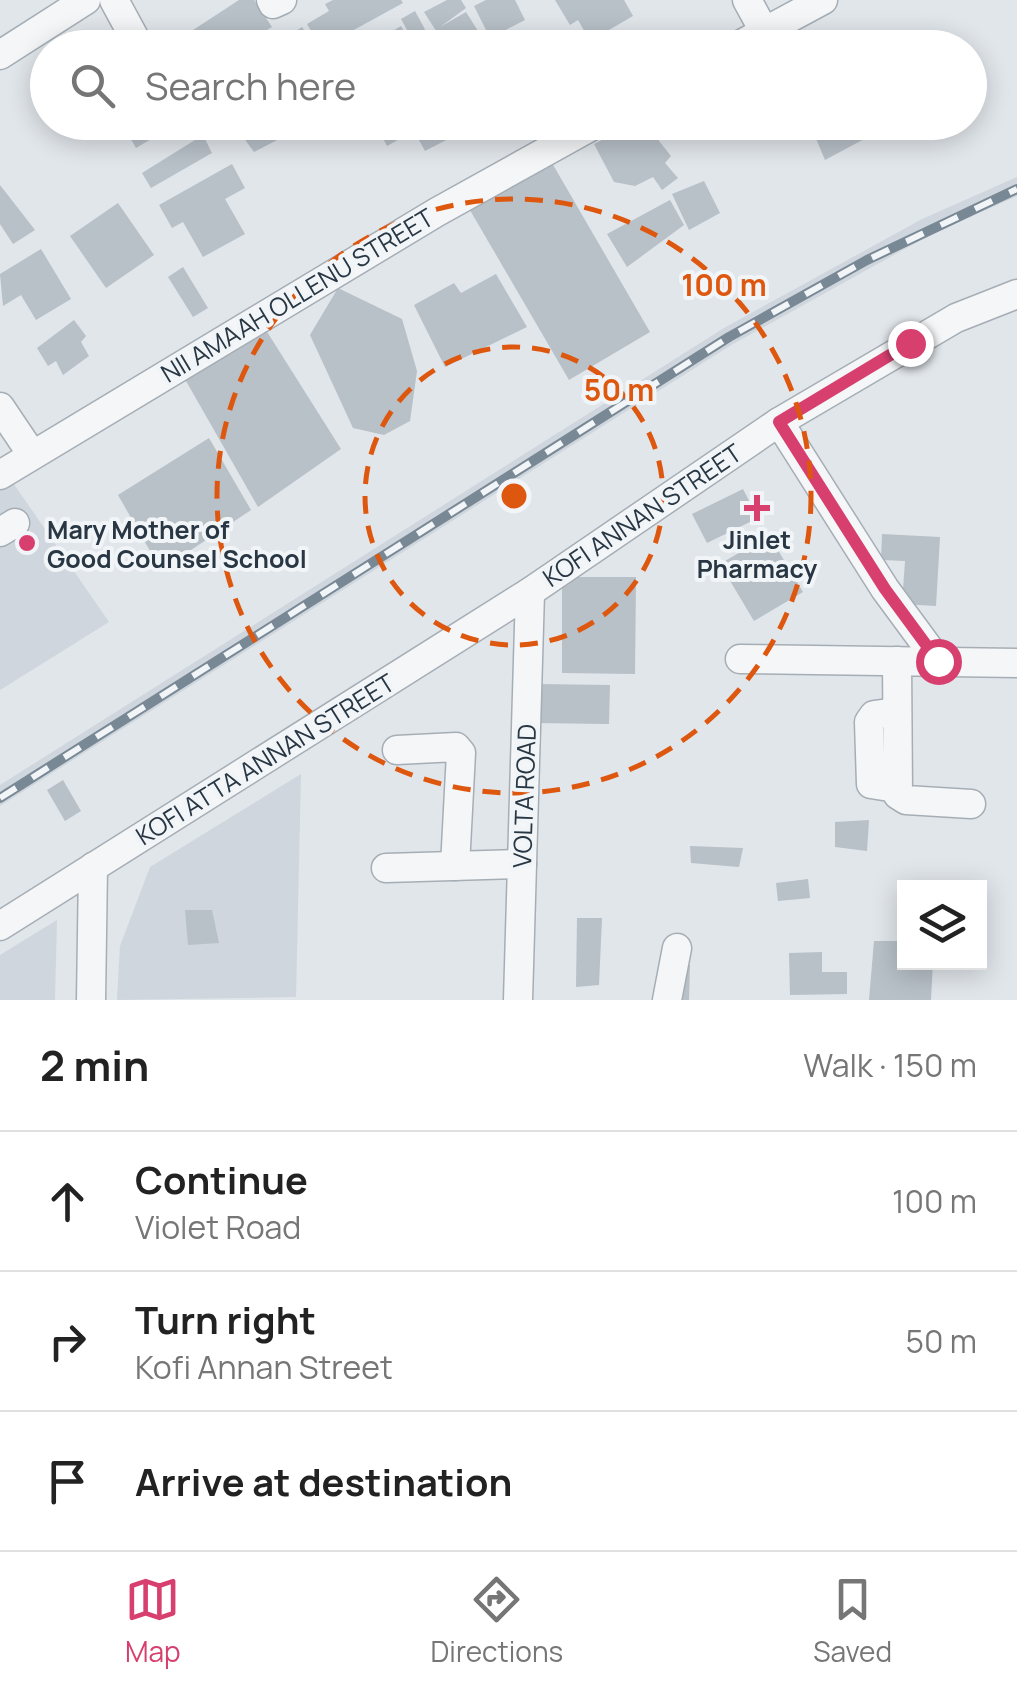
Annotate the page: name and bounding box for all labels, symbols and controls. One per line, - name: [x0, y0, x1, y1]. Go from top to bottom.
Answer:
- search box: [30, 30, 987, 140]
- icon: search: [65, 58, 120, 113]
- text: Search here: [145, 59, 356, 111]
- street label: NII AMAAH OLLENU STREET: [154, 200, 440, 390]
- text: 100 m: [681, 264, 767, 305]
- route end: [888, 321, 934, 367]
- text: 50 m: [584, 369, 654, 410]
- street label: KOFI ANNAN STREET: [536, 435, 748, 595]
- centre of rings: [496, 478, 532, 514]
- marker: Jinlet Pharmacy: [746, 497, 768, 519]
- place label: Mary Mother of Good Counsel School: [47, 512, 307, 576]
- place label: Jinlet Pharmacy: [697, 522, 817, 586]
- marker: Mary Mother of Good Counsel School: [16, 532, 38, 554]
- route start: [916, 639, 962, 685]
- street label: KOFI ATTA ANNAN STREET: [129, 665, 401, 853]
- street label: VOLTA ROAD: [504, 723, 544, 869]
- map controls: [897, 880, 987, 970]
- button: layers: [897, 880, 987, 970]
- text: 2 min: [40, 1036, 149, 1094]
- text: Walk · 150 m: [803, 1043, 977, 1087]
- text: Continue: [135, 1153, 308, 1205]
- icon: ahead: [40, 1174, 95, 1229]
- text: 100 m: [892, 1179, 977, 1223]
- text: Violet Road: [135, 1205, 301, 1249]
- text: Turn right: [135, 1293, 316, 1345]
- icon: right: [40, 1314, 95, 1369]
- text: 50 m: [905, 1319, 977, 1363]
- text: Kofi Annan Street: [135, 1345, 393, 1389]
- icon: arrive: [40, 1454, 95, 1509]
- text: Arrive at destination: [135, 1455, 512, 1507]
- tab: Map: [125, 1572, 181, 1670]
- tab: Directions: [431, 1572, 563, 1670]
- tab: Saved: [813, 1572, 892, 1670]

